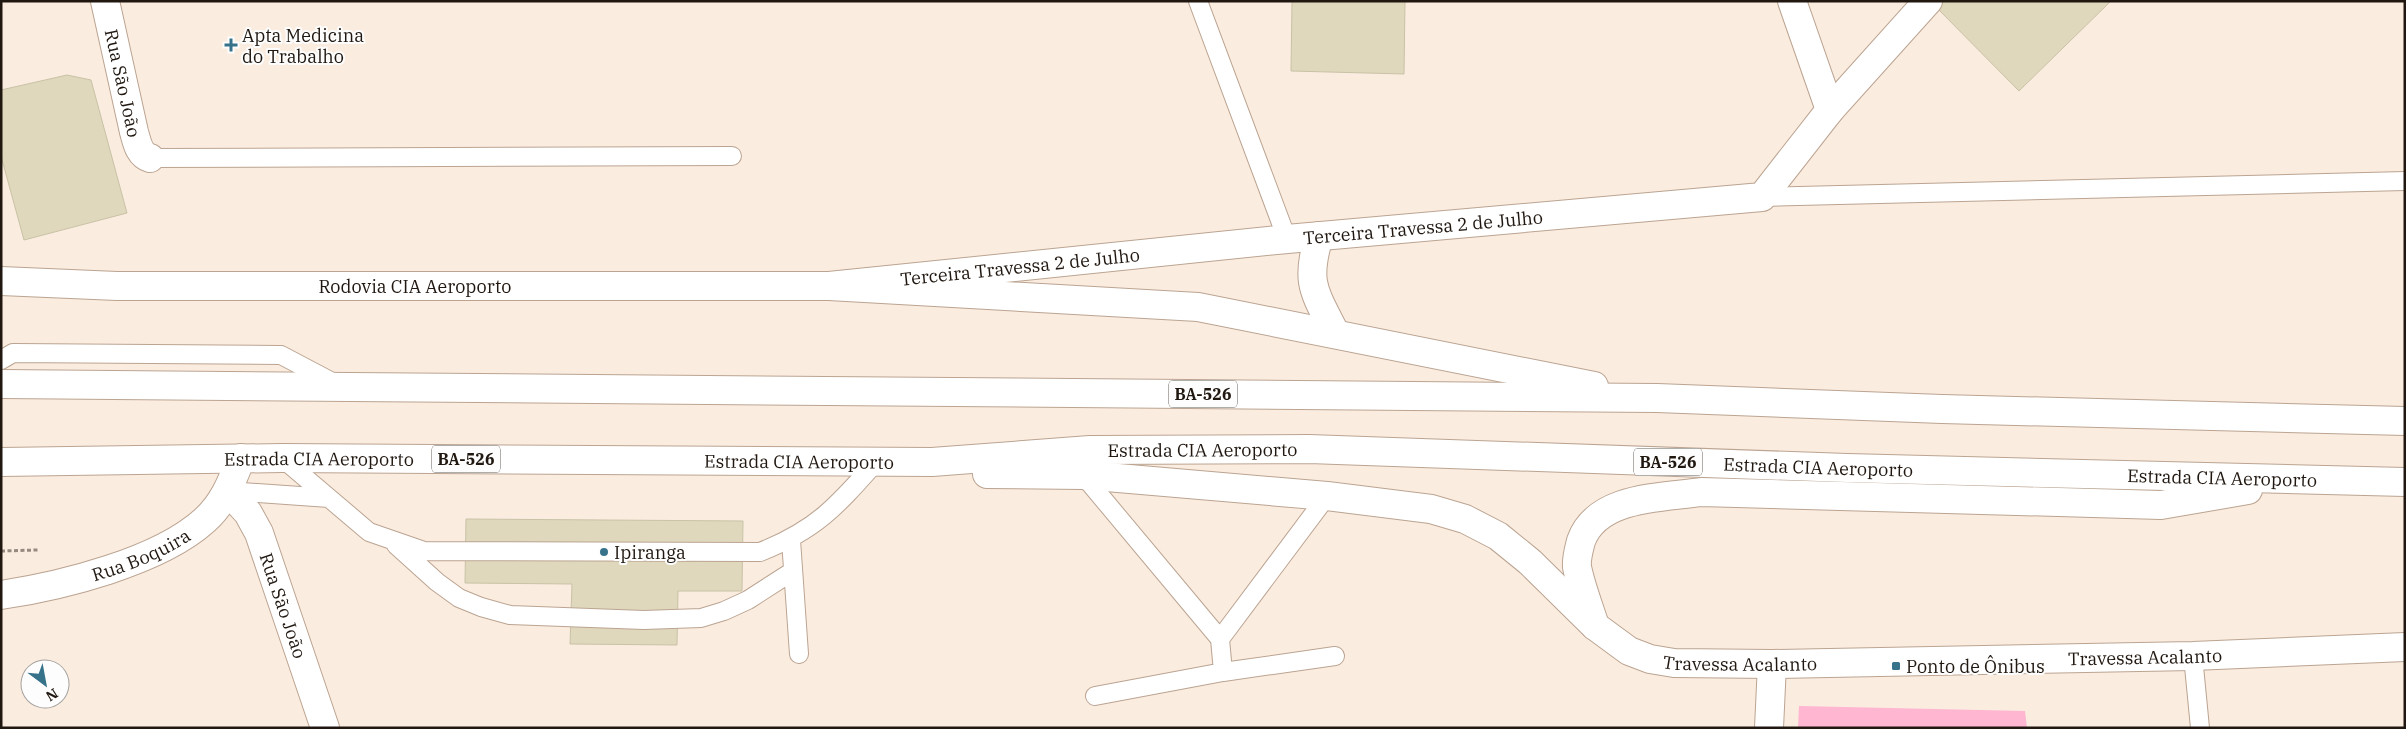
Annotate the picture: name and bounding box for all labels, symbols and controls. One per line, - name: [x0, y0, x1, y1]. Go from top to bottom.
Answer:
- place label: Apta Medicina do Trabalho: [242, 24, 364, 68]
- street label: Rua São João: [100, 27, 146, 139]
- marker: Apta Medicina do Trabalho: [224, 38, 238, 52]
- street label: Terceira Travessa 2 de Julho: [1302, 205, 1544, 249]
- street label: Terceira Travessa 2 de Julho: [899, 243, 1141, 290]
- street label: Rodovia CIA Aeroporto: [318, 275, 511, 298]
- road number: BA-526: [1169, 380, 1237, 408]
- street label: Estrada CIA Aeroporto: [1107, 438, 1298, 461]
- street label: Estrada CIA Aeroporto: [224, 446, 414, 470]
- road number: BA-526: [432, 446, 500, 472]
- road number: BA-526: [1634, 448, 1702, 476]
- street label: Estrada CIA Aeroporto: [704, 449, 894, 473]
- street label: Estrada CIA Aeroporto: [1723, 452, 1913, 481]
- street label: Estrada CIA Aeroporto: [2127, 464, 2317, 491]
- street label: Rua Boquira: [89, 523, 195, 586]
- place label: Ipiranga: [614, 541, 686, 564]
- marker: Ipiranga: [598, 546, 610, 558]
- street label: Rua São João: [255, 549, 312, 661]
- street label: Travessa Acalanto: [2068, 643, 2223, 670]
- street label: Travessa Acalanto: [1661, 650, 1817, 676]
- place label: Ponto de Ônibus: [1906, 655, 2045, 678]
- north arrow: [20, 659, 70, 709]
- marker: Ponto de Ônibus: [1890, 660, 1902, 672]
- text: N: [42, 684, 61, 706]

